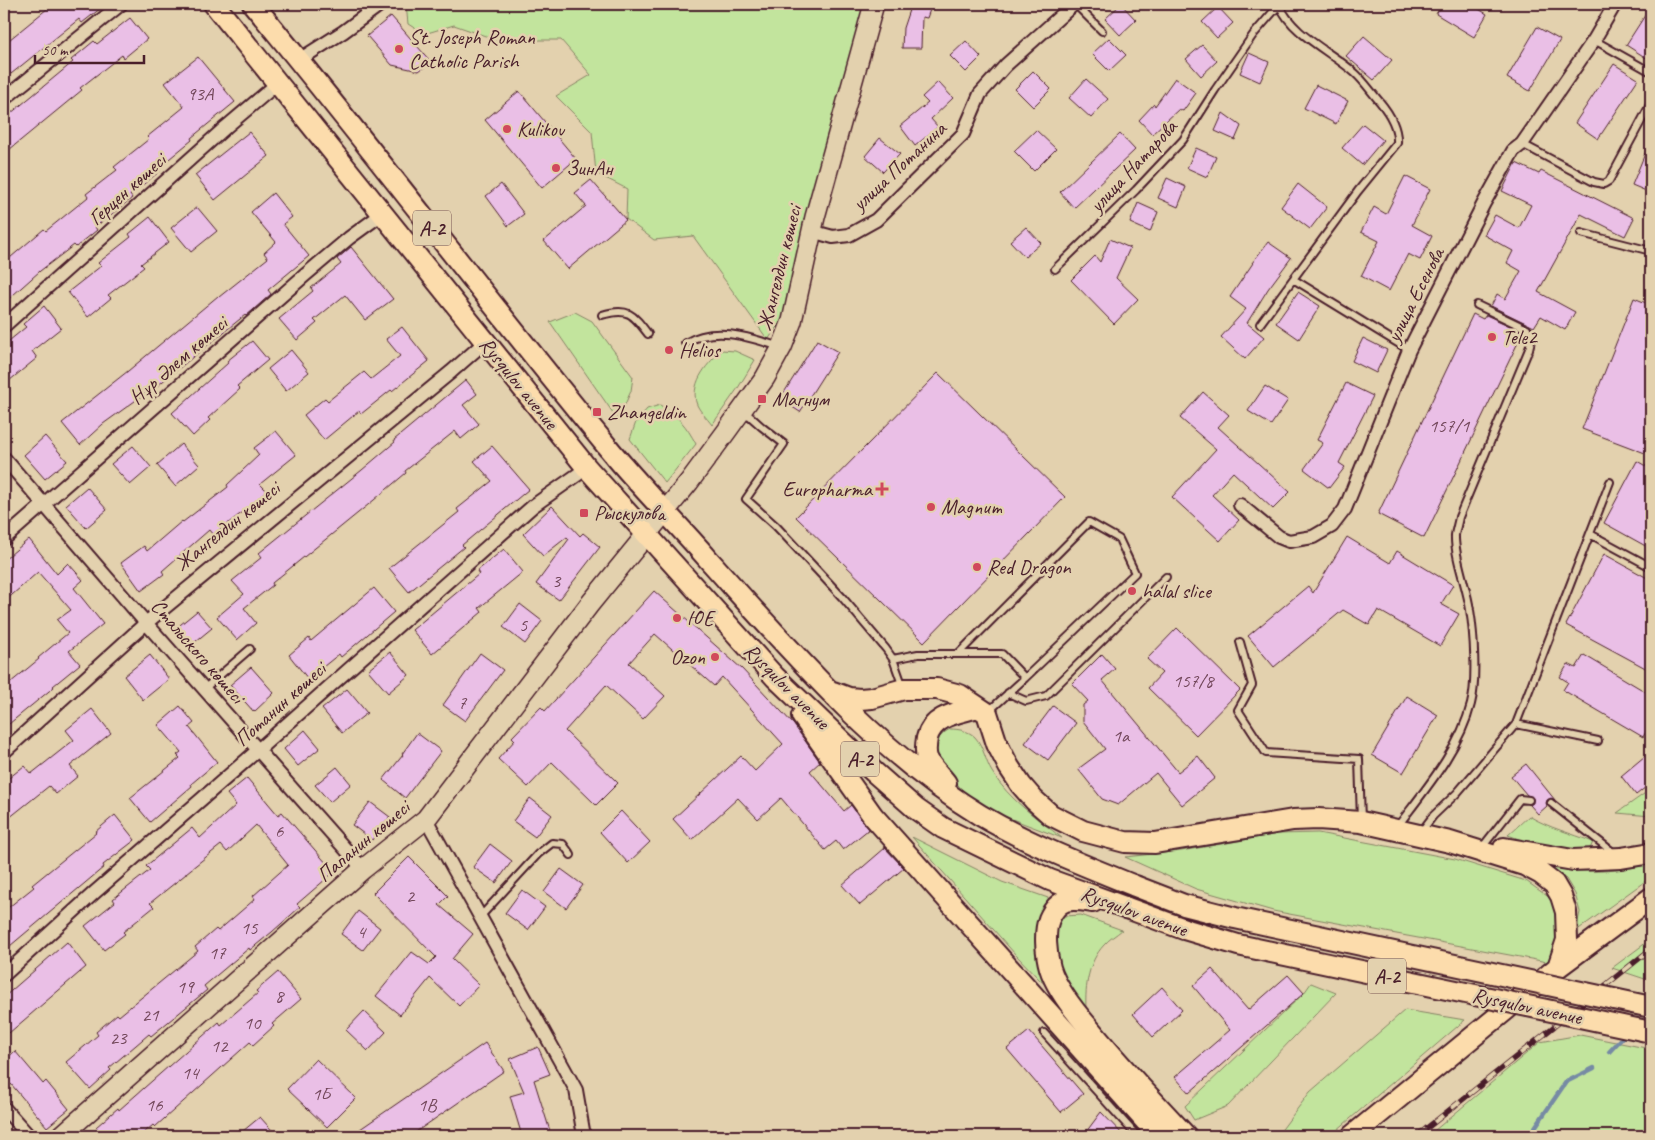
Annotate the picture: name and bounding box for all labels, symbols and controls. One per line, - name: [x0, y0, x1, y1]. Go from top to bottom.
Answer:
- place label: St. Joseph Roman Catholic Parish: [409, 24, 535, 74]
- scale bar: [35, 32, 144, 64]
- text: 50 m: [42, 41, 69, 60]
- marker: St. Joseph Roman Catholic Parish: [393, 43, 405, 55]
- house number: 93А: [187, 82, 215, 106]
- street label: улица Натарова: [1082, 113, 1184, 219]
- street label: улица Потанина: [845, 115, 953, 218]
- place label: Kulikov: [517, 116, 566, 142]
- marker: Kulikov: [501, 123, 513, 135]
- street label: Герцен көшесі: [83, 145, 174, 231]
- place label: ЗинАн: [566, 155, 614, 181]
- marker: ЗинАн: [550, 162, 562, 174]
- street label: Жангелдин көшесі: [751, 199, 808, 334]
- road number: A-2: [413, 210, 451, 246]
- street label: улица Есенова: [1379, 241, 1451, 348]
- street label: Нұр Әлем көшесі: [123, 308, 235, 410]
- place label: Tele2: [1502, 324, 1538, 350]
- marker: Tele2: [1486, 331, 1498, 343]
- street label: Rysqulov avenue: [474, 332, 565, 435]
- place label: Helios: [679, 337, 722, 363]
- marker: Helios: [663, 344, 675, 356]
- place label: Магнум: [772, 386, 831, 412]
- marker: Магнум: [756, 393, 768, 405]
- place label: Zhangeldin: [607, 399, 687, 425]
- marker: Zhangeldin: [591, 406, 603, 418]
- house number: 157/1: [1429, 414, 1471, 438]
- street label: Жангелдин көшесі: [169, 474, 288, 577]
- place label: Europharma: [782, 476, 874, 502]
- marker: Europharma: [876, 483, 888, 495]
- place label: Magnum: [941, 494, 1003, 520]
- place label: Рыскулова: [594, 500, 667, 526]
- marker: Magnum: [925, 501, 937, 513]
- marker: Рыскулова: [578, 507, 590, 519]
- place label: Red Dragon: [987, 554, 1071, 580]
- marker: Red Dragon: [971, 561, 983, 573]
- house number: 3: [552, 569, 562, 593]
- place label: halal slice: [1142, 578, 1213, 604]
- marker: halal slice: [1126, 585, 1138, 597]
- street label: Стальского көшесі: [145, 593, 253, 711]
- place label: ЮЕ: [687, 605, 716, 631]
- marker: ЮЕ: [671, 612, 683, 624]
- house number: 5: [519, 613, 529, 637]
- street label: Rysqulov avenue: [739, 638, 836, 735]
- place label: Ozon: [670, 644, 706, 670]
- marker: Ozon: [709, 651, 721, 663]
- street label: Потанин көшесі: [229, 654, 334, 752]
- house number: 157/8: [1173, 669, 1216, 693]
- house number: 7: [458, 691, 468, 715]
- house number: 1а: [1113, 724, 1131, 748]
- road number: A-2: [841, 742, 879, 776]
- street label: Папанин көшесі: [311, 792, 417, 888]
- house number: 6: [275, 819, 285, 843]
- street label: Rysqulov avenue: [1077, 880, 1192, 943]
- house number: 2: [406, 884, 416, 908]
- house number: 15: [240, 916, 259, 940]
- house number: 4: [357, 920, 368, 944]
- house number: 17: [208, 941, 227, 965]
- road number: A-2: [1368, 958, 1406, 994]
- house number: 19: [176, 975, 195, 999]
- street label: Rysqulov avenue: [1470, 982, 1585, 1031]
- house number: 8: [275, 984, 286, 1008]
- house number: 21: [141, 1003, 160, 1027]
- house number: 10: [243, 1011, 262, 1035]
- house number: 23: [109, 1026, 128, 1050]
- house number: 12: [210, 1034, 229, 1058]
- house number: 14: [181, 1061, 201, 1085]
- house number: 1Б: [312, 1082, 333, 1106]
- house number: 16: [145, 1093, 164, 1117]
- house number: 1В: [418, 1093, 437, 1117]

